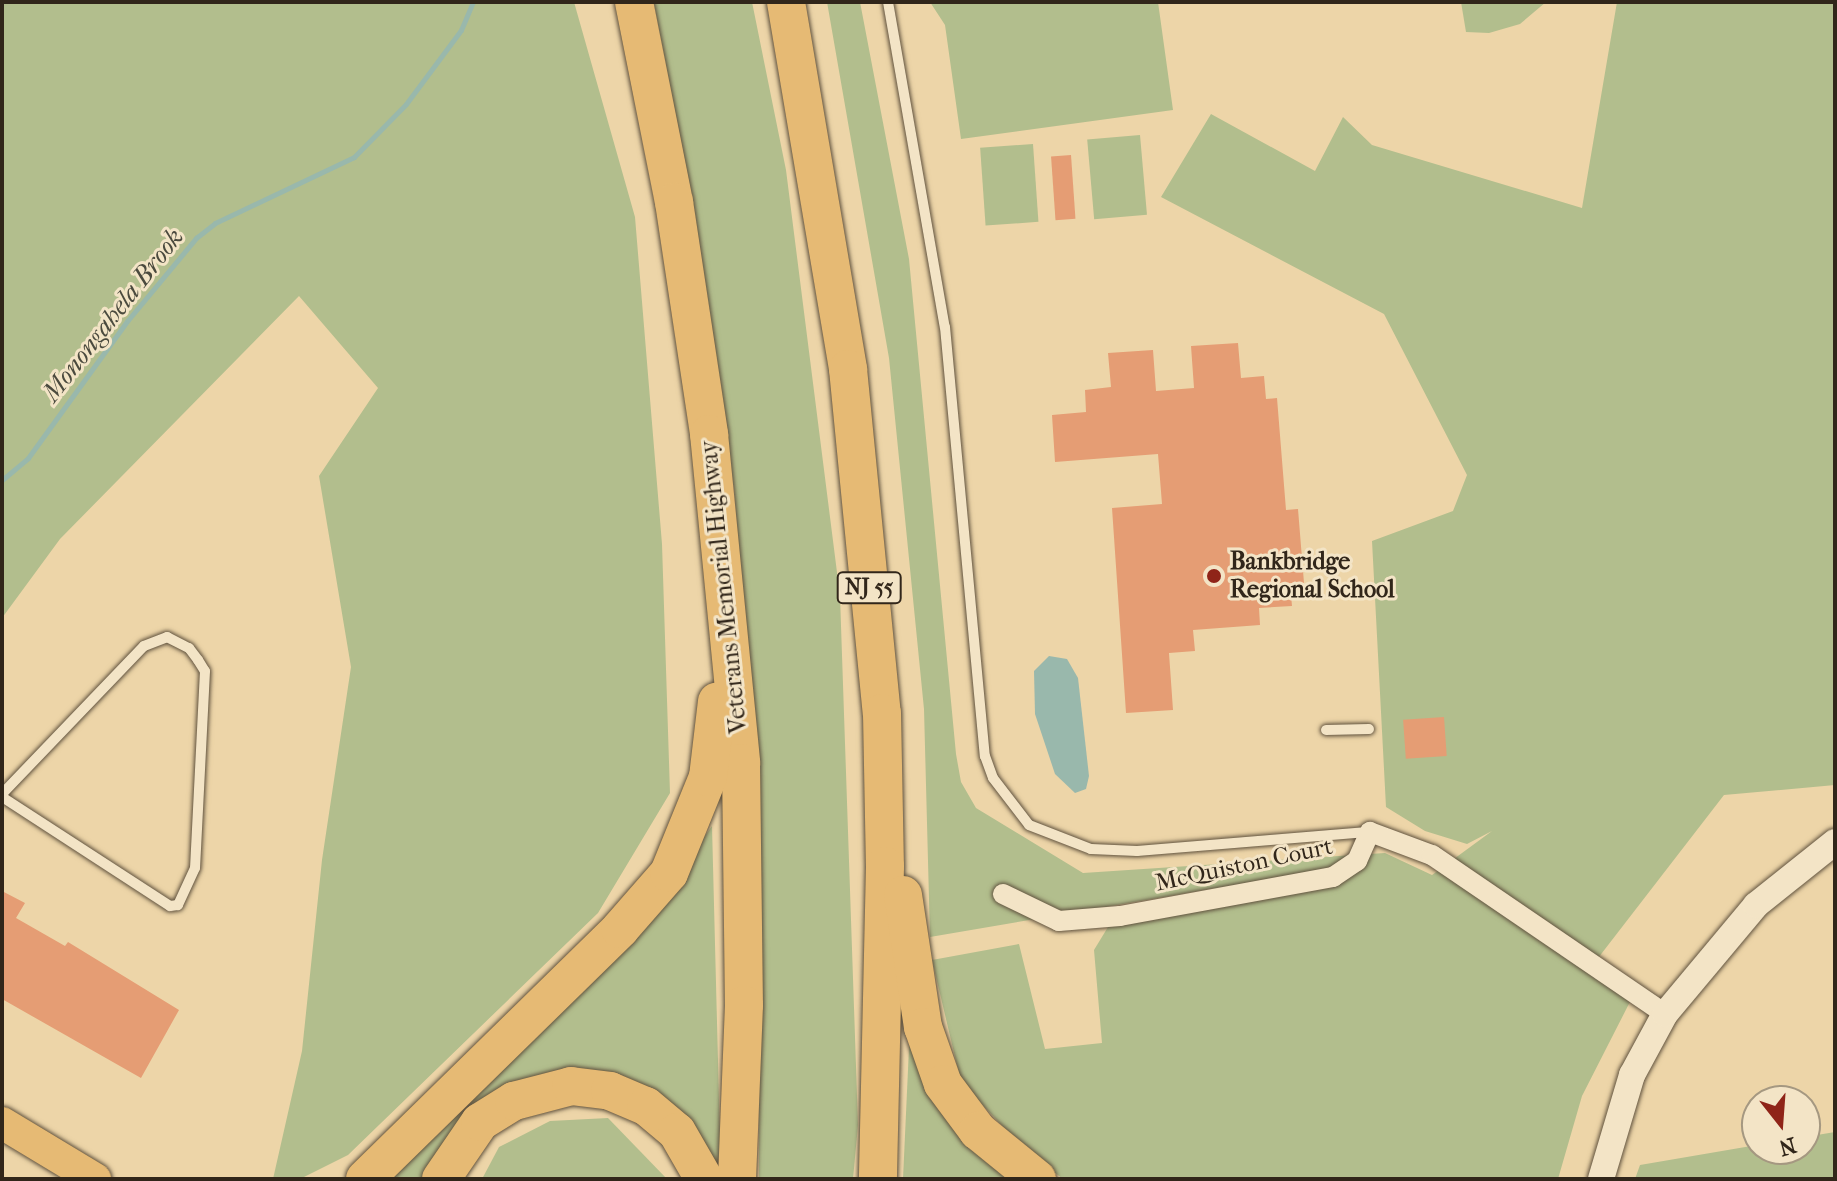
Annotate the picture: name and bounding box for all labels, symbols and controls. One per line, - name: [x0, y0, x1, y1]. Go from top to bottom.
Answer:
- water label: Monongahela Brook: [36, 222, 190, 408]
- street label: Veterans Memorial Highway: [694, 439, 754, 735]
- place label: Bankbridge Regional School: [1230, 548, 1395, 604]
- marker: Bankbridge Regional School: [1205, 567, 1223, 585]
- road number: NJ 55: [835, 570, 903, 606]
- street label: McQuiston Court: [1153, 832, 1335, 898]
- north arrow: [1741, 1085, 1821, 1165]
- text: N: [1776, 1131, 1799, 1161]

